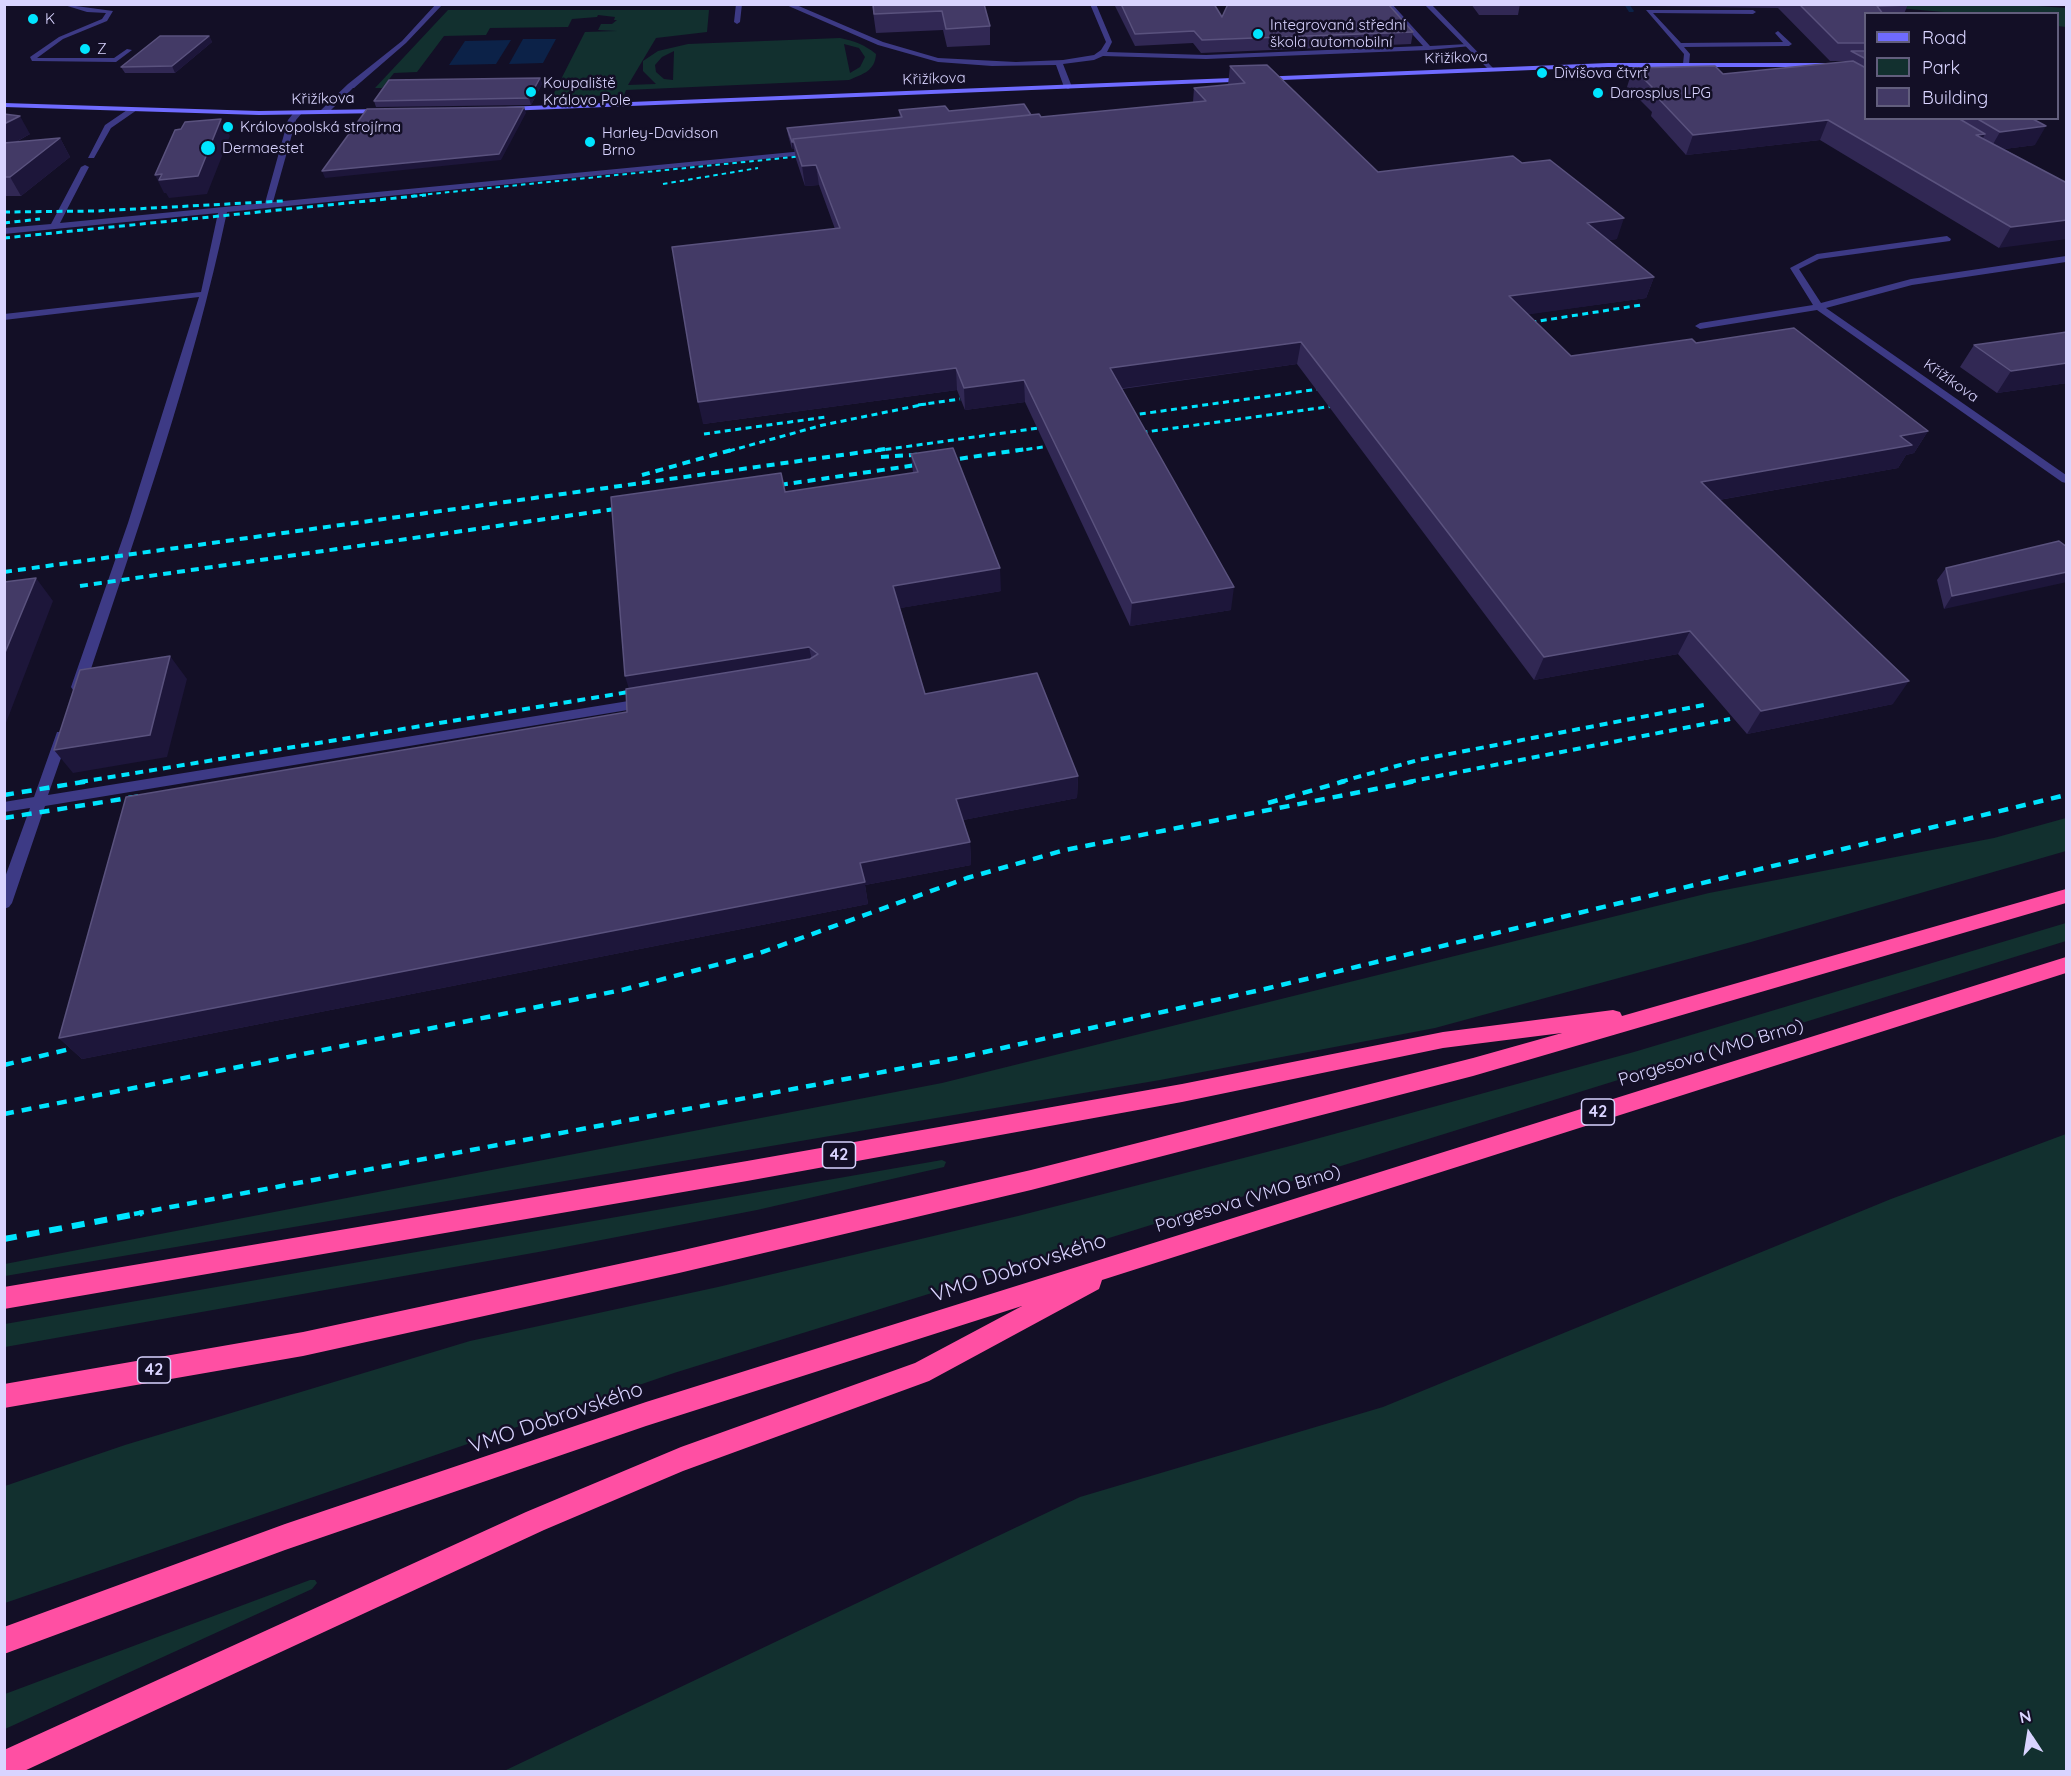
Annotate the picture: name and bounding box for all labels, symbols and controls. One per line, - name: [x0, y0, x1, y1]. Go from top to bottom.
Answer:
- place label: K: [45, 10, 55, 28]
- marker: K: [26, 12, 40, 26]
- legend: [1864, 12, 2059, 120]
- place label: Integrovaná střední škola automobilní: [1270, 16, 1406, 51]
- text: Road: [1922, 26, 1967, 49]
- marker: Integrovaná střední škola automobilní: [1251, 27, 1265, 41]
- place label: Z: [97, 40, 107, 58]
- marker: Z: [78, 42, 92, 56]
- street label: Křižíkova: [1424, 48, 1488, 68]
- text: Park: [1922, 56, 1960, 79]
- place label: Divišova čtvrť: [1554, 64, 1648, 82]
- marker: Divišova čtvrť: [1535, 66, 1549, 80]
- street label: Křižíkova: [902, 69, 966, 89]
- place label: Koupaliště Královo Pole: [543, 74, 631, 109]
- place label: Darosplus LPG: [1610, 84, 1711, 102]
- marker: Koupaliště Královo Pole: [524, 85, 538, 99]
- marker: Darosplus LPG: [1591, 86, 1605, 100]
- text: Building: [1922, 86, 1988, 109]
- street label: Křižíkova: [291, 89, 355, 109]
- place label: Královopolská strojírna: [240, 118, 401, 136]
- marker: Královopolská strojírna: [221, 120, 235, 134]
- place label: Harley-Davidson Brno: [602, 124, 718, 159]
- marker: Harley-Davidson Brno: [583, 135, 597, 149]
- marker: Dermaestet: [199, 139, 217, 157]
- place label: Dermaestet: [222, 139, 304, 157]
- street label: Křížíkova: [1920, 356, 1982, 406]
- street label: Porgesova (VMO Brno): [1616, 1015, 1806, 1091]
- road number: 42: [1582, 1099, 1614, 1125]
- road number: 42: [822, 1142, 856, 1168]
- street label: Porgesova (VMO Brno): [1153, 1161, 1343, 1237]
- street label: VMO Dobrovského: [928, 1228, 1110, 1308]
- road number: 42: [138, 1357, 170, 1383]
- street label: VMO Dobrovského: [466, 1376, 646, 1460]
- north arrow: [1999, 1704, 2059, 1764]
- text: N: [2017, 1705, 2033, 1727]

